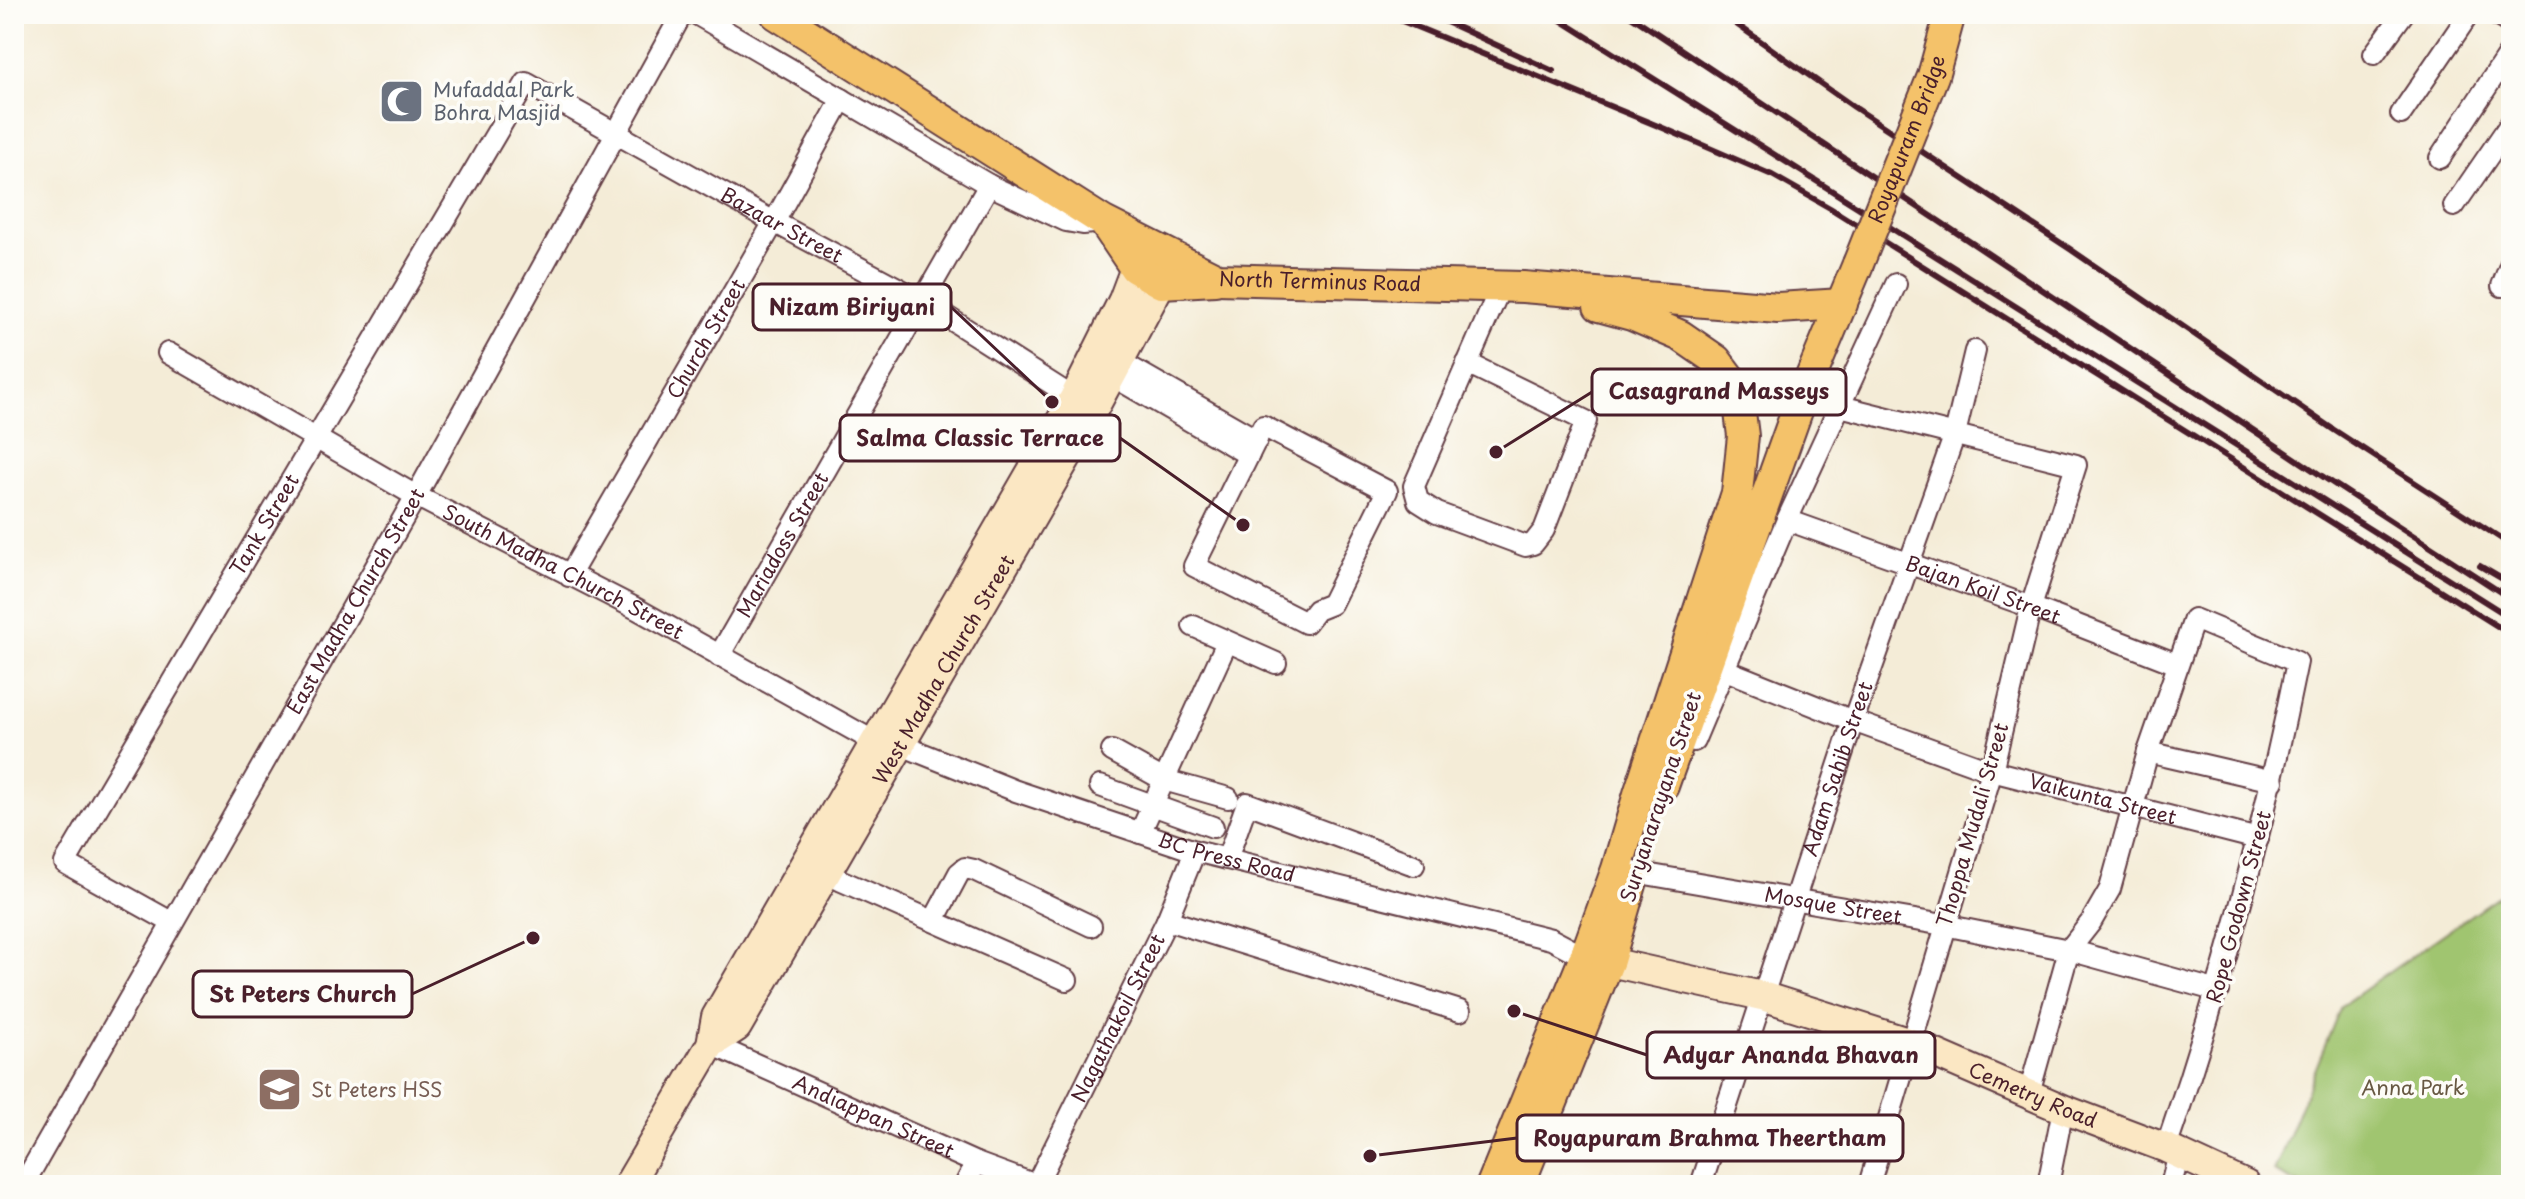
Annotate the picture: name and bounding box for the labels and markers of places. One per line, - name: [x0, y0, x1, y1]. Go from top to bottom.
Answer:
- place label: Mufaddal Park Bohra Masjid: [433, 74, 574, 127]
- mosque icon: Mufaddal Park Bohra Masjid: [378, 78, 426, 126]
- callout: Nizam Biriyani: [753, 284, 951, 330]
- callout: Casagrand Masseys: [1592, 369, 1846, 415]
- callout: Salma Classic Terrace: [840, 415, 1120, 461]
- callout: St Peters Church: [193, 971, 412, 1017]
- callout: Adyar Ananda Bhavan: [1647, 1032, 1935, 1078]
- school or university icon: St Peters HSS: [256, 1066, 304, 1114]
- place label: St Peters HSS: [311, 1074, 443, 1104]
- callout: Royapuram Brahma Theertham: [1517, 1115, 1903, 1161]

